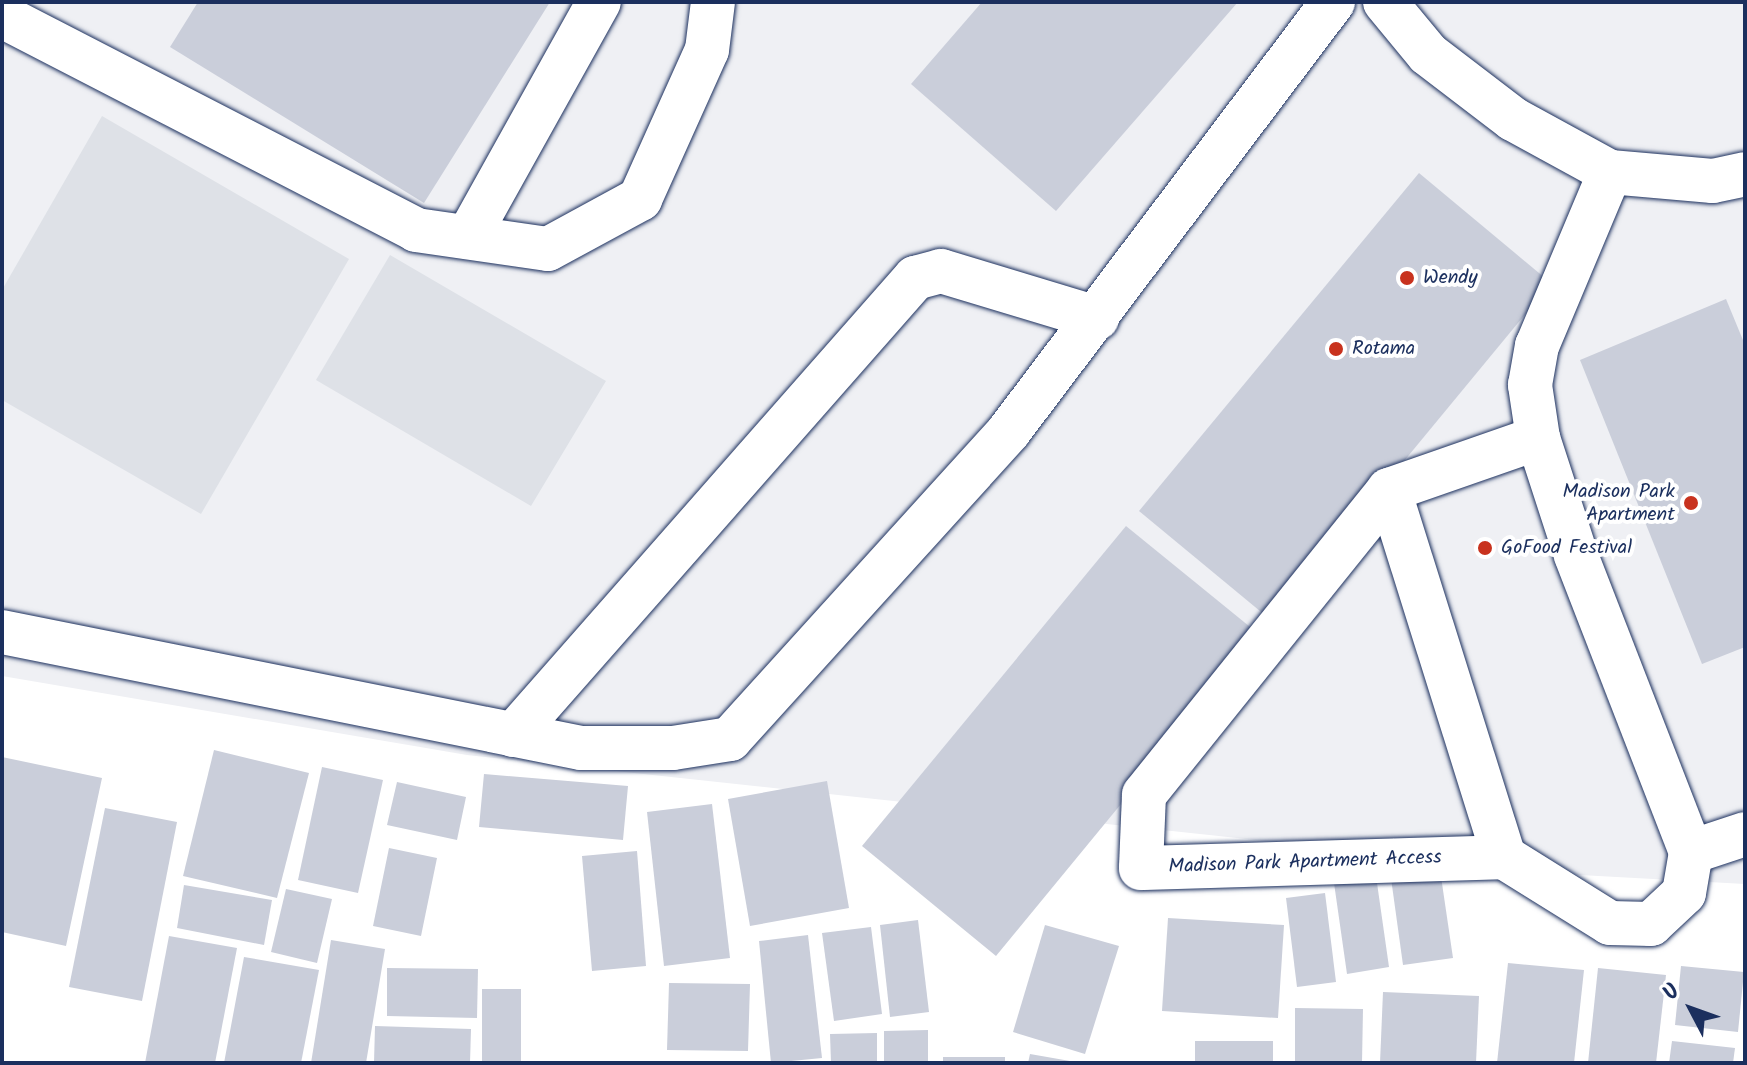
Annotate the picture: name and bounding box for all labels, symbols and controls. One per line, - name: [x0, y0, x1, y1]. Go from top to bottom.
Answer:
- place label: Wendy: [1423, 266, 1478, 290]
- marker: Wendy: [1398, 269, 1416, 287]
- place label: Rotama: [1352, 337, 1415, 361]
- marker: Rotama: [1327, 340, 1345, 358]
- place label: Madison Park Apartment: [1563, 480, 1675, 527]
- marker: Madison Park Apartment: [1682, 494, 1700, 512]
- place label: GoFood Festival: [1501, 536, 1632, 560]
- marker: GoFood Festival: [1476, 539, 1494, 557]
- street label: Madison Park Apartment Access: [1168, 846, 1442, 880]
- north arrow: [1651, 969, 1731, 1049]
- text: U: [1655, 977, 1690, 1009]

